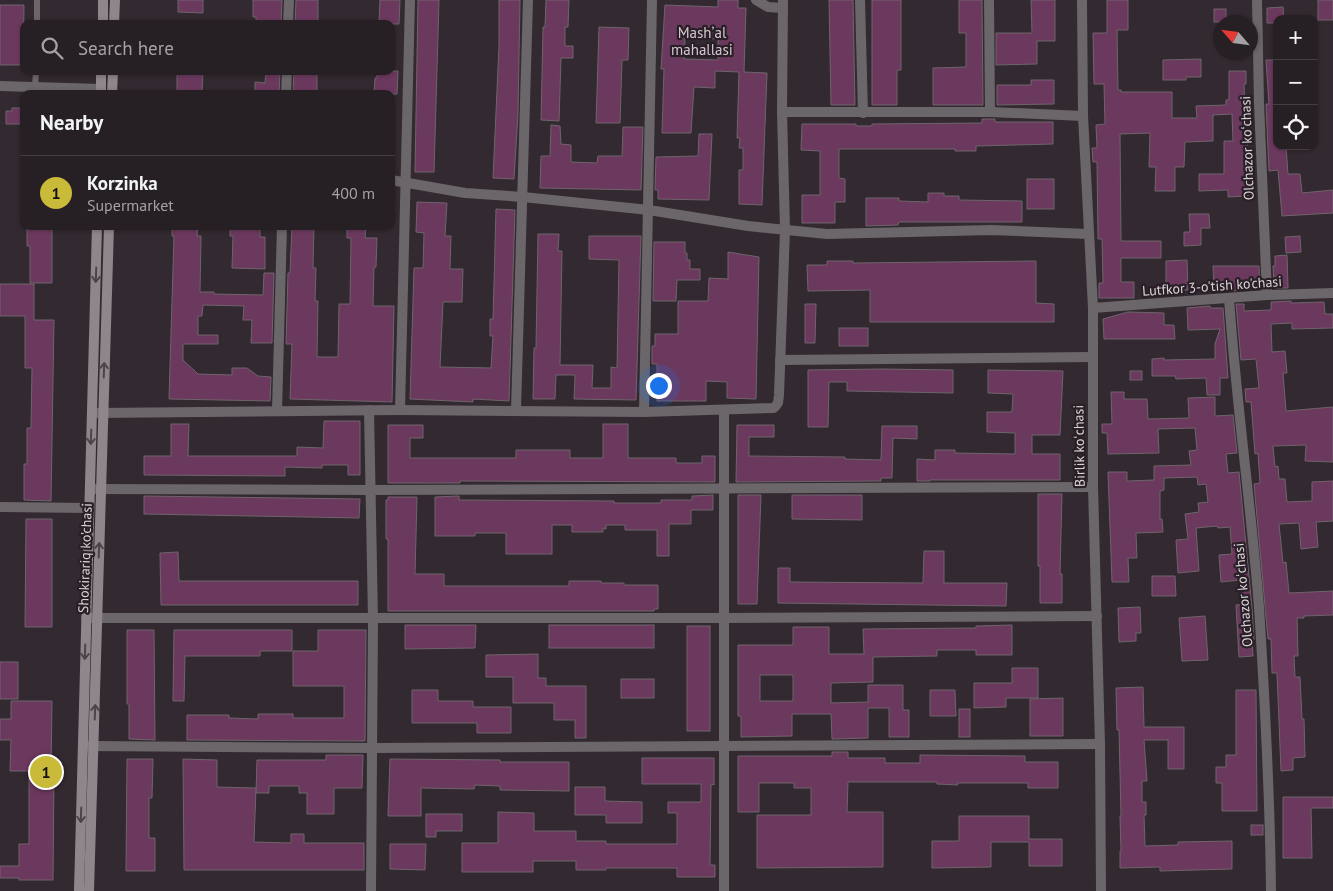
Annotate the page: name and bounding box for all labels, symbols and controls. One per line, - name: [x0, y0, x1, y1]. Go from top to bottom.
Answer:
- north arrow: [1213, 15, 1258, 60]
- map controls: [1273, 15, 1318, 150]
- button: +: [1273, 15, 1318, 60]
- search box: [20, 20, 395, 75]
- district label: Mashʼal mahallasi: [671, 23, 733, 59]
- icon: search: [38, 34, 66, 62]
- text: Search here: [78, 36, 174, 60]
- button: −: [1273, 60, 1318, 105]
- street label: Olchazor koʻchasi: [1236, 96, 1258, 200]
- button: locate: [1273, 105, 1318, 150]
- text: Nearby: [40, 109, 103, 136]
- text: Korzinka: [87, 171, 158, 195]
- text: 1: [51, 183, 61, 203]
- text: 400 m: [332, 183, 375, 203]
- text: Supermarket: [87, 195, 174, 215]
- one-way arrow: [91, 267, 100, 283]
- street label: Lutfkor 3-o'tish ko'chasi: [1142, 272, 1282, 300]
- one-way arrow: [100, 362, 109, 378]
- your location: [646, 373, 672, 399]
- street label: Birlik koʻchasi: [1069, 405, 1089, 487]
- one-way arrow: [86, 429, 96, 445]
- street label: Shokirariq ko'chasi: [74, 503, 96, 613]
- one-way arrow: [95, 542, 104, 558]
- street label: Olchazor koʻchasi: [1229, 542, 1257, 648]
- one-way arrow: [80, 644, 90, 660]
- one-way arrow: [90, 704, 99, 720]
- pin: 1: [30, 753, 62, 791]
- one-way arrow: [76, 807, 85, 823]

